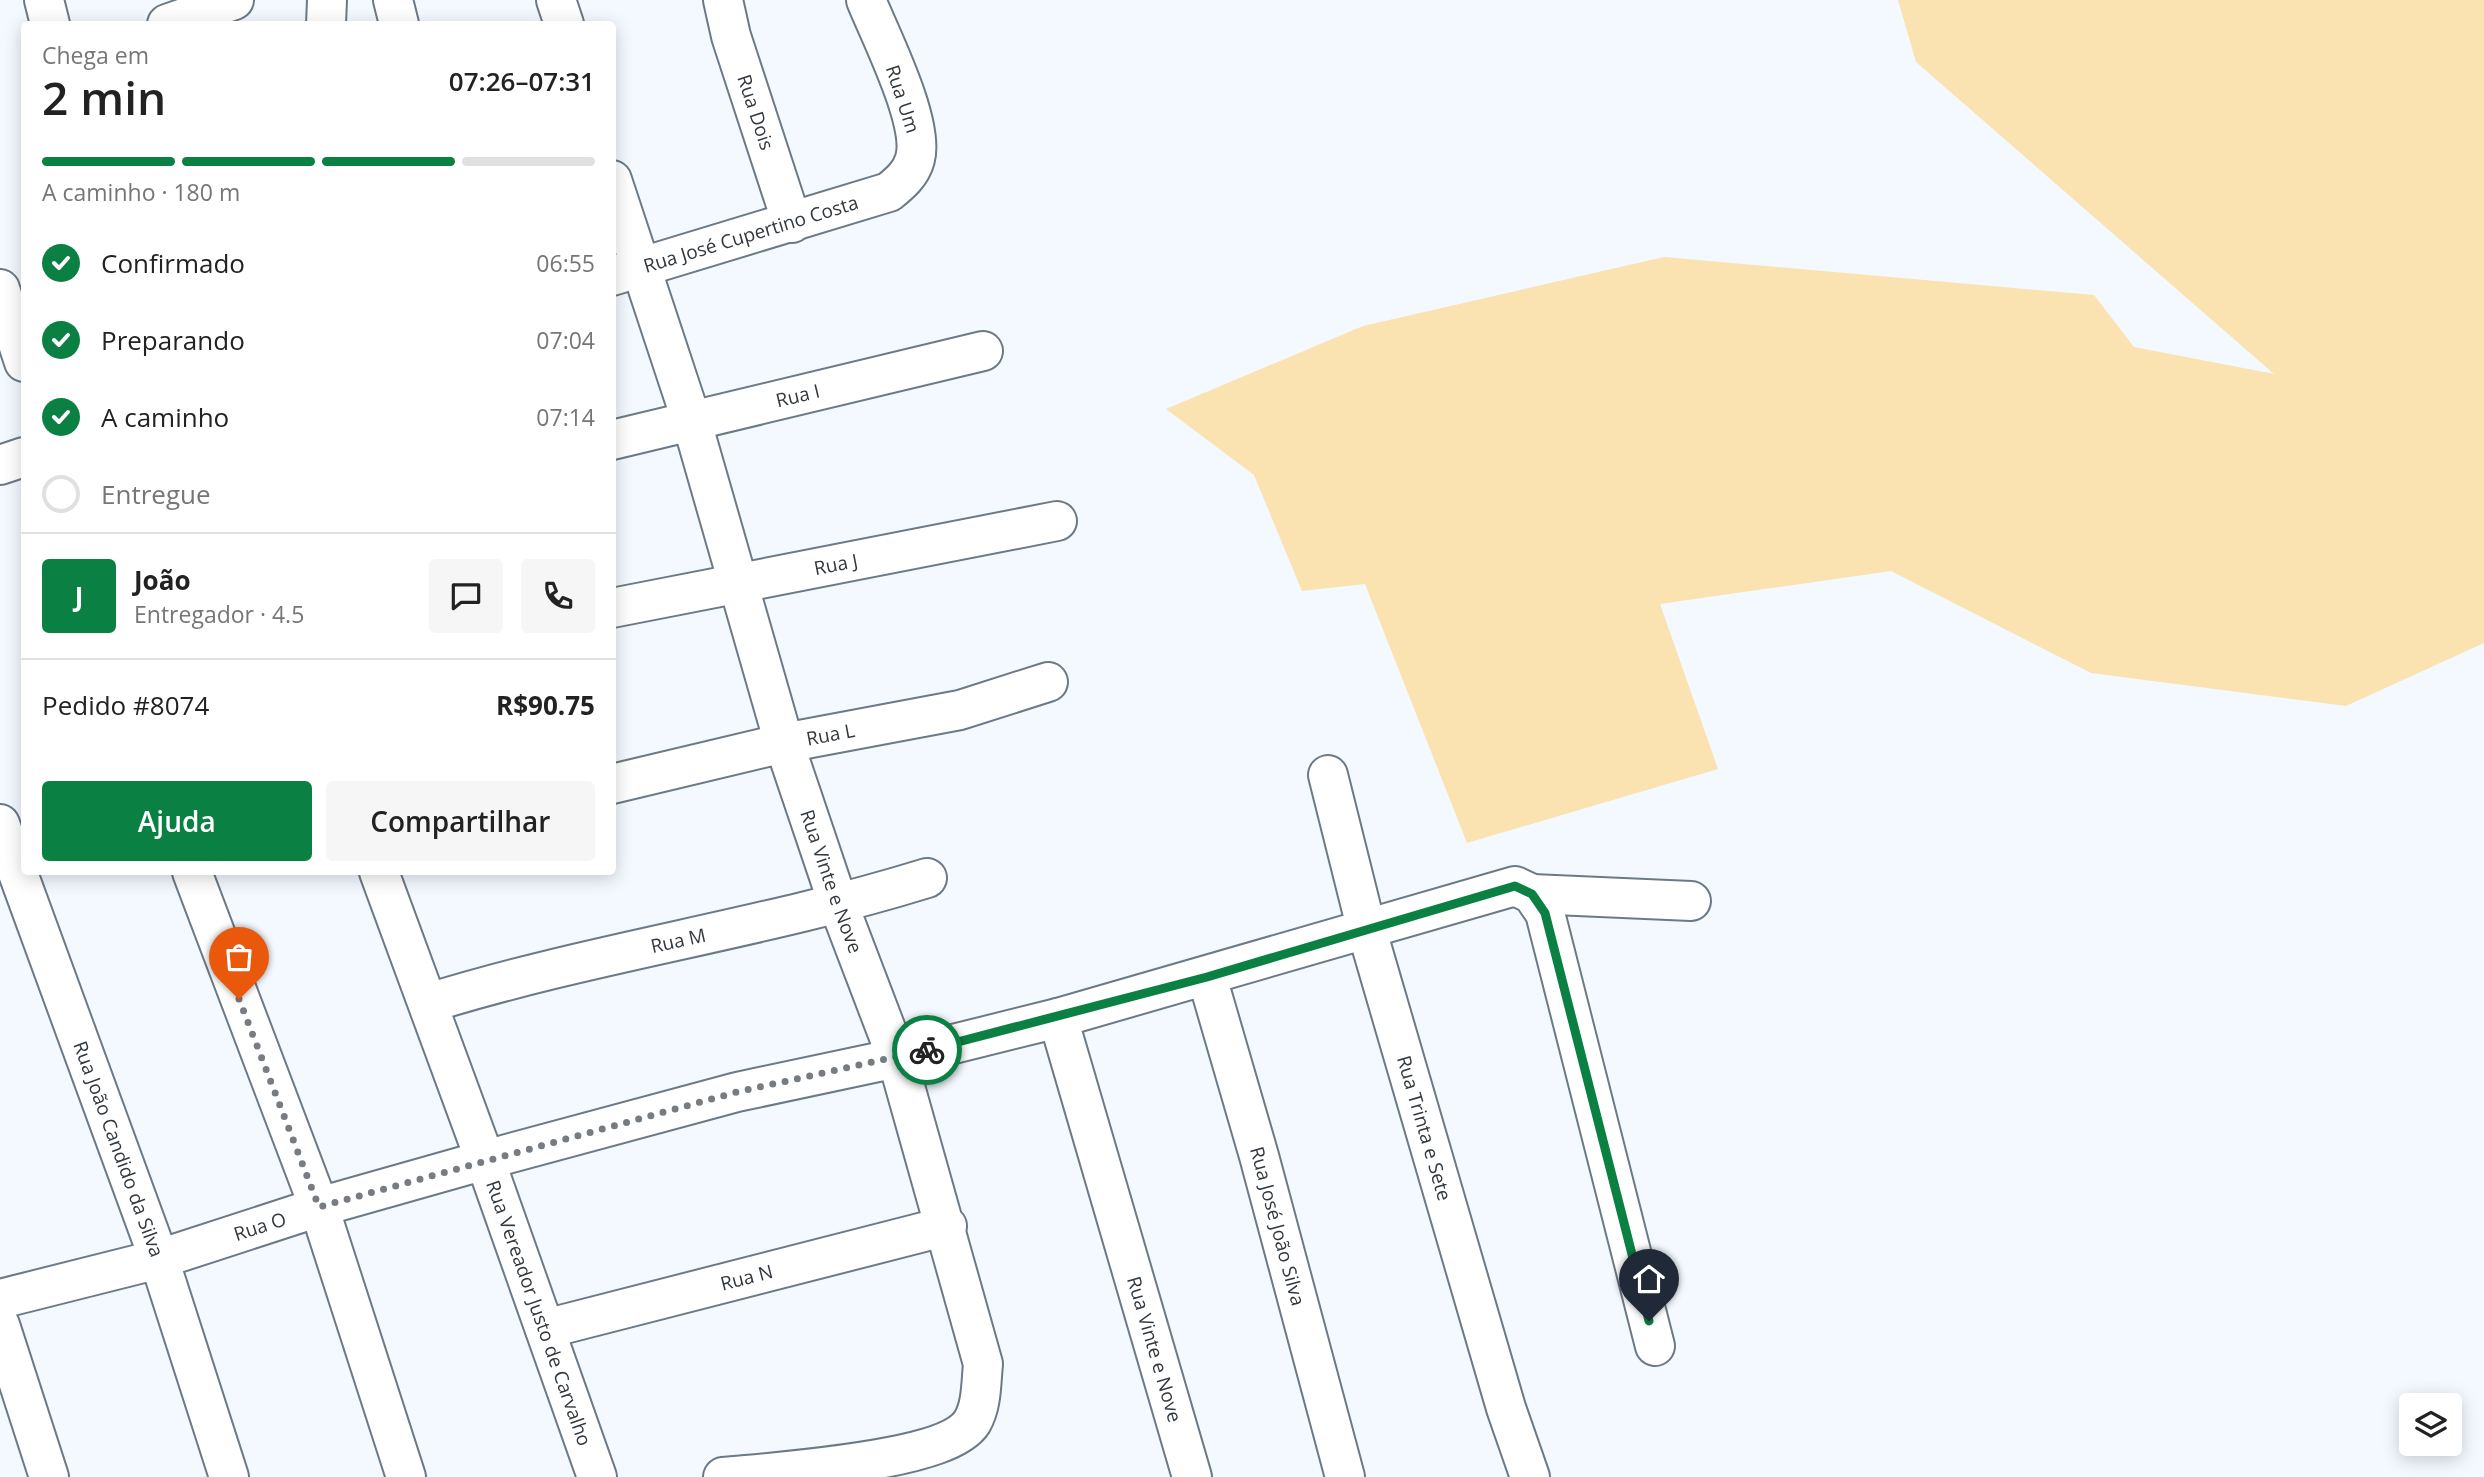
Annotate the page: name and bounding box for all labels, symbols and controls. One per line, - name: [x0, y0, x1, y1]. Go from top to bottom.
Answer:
- text: Chega em: [42, 39, 149, 71]
- street label: Rua Um: [880, 62, 926, 136]
- text: 07:26–07:31: [449, 63, 595, 99]
- text: 2 min: [42, 66, 166, 128]
- street label: Rua Dois: [731, 71, 780, 153]
- text: A caminho · 180 m: [42, 176, 240, 208]
- street label: Rua José Cupertino Costa: [640, 189, 861, 279]
- icon: check: [42, 244, 80, 282]
- text: Confirmado: [101, 245, 245, 281]
- text: 06:55: [536, 247, 595, 279]
- icon: check: [42, 321, 80, 359]
- text: Preparando: [101, 322, 245, 358]
- text: 07:04: [536, 324, 595, 356]
- street label: Rua I: [773, 378, 822, 413]
- icon: check: [42, 398, 80, 436]
- text: A caminho: [101, 399, 229, 435]
- text: 07:14: [536, 401, 595, 433]
- text: Entregue: [101, 476, 211, 512]
- street label: Rua J: [812, 547, 860, 581]
- button: chat: [429, 559, 503, 633]
- button: phone: [521, 559, 595, 633]
- text: João: [134, 562, 191, 598]
- text: J: [75, 578, 83, 614]
- text: Entregador · 4.5: [134, 598, 304, 630]
- text: Pedido #8074: [42, 687, 209, 723]
- text: R$90.75: [496, 687, 595, 723]
- street label: Rua L: [804, 717, 857, 752]
- button: Ajuda: [42, 781, 312, 861]
- button: Compartilhar: [326, 781, 595, 861]
- street label: Rua Vinte e Nove: [794, 806, 869, 957]
- street label: Rua M: [648, 922, 708, 959]
- pin: [209, 927, 269, 999]
- icon: bag: [220, 938, 258, 976]
- courier: [892, 1015, 962, 1085]
- icon: bike: [908, 1031, 946, 1069]
- street label: Rua João Candido da Silva: [67, 1037, 170, 1261]
- street label: Rua Trinta e Sete: [1391, 1052, 1458, 1204]
- street label: Rua José João Silva: [1244, 1144, 1312, 1309]
- street label: Rua Vereador Justo de Carvalho: [480, 1177, 598, 1449]
- street label: Rua O: [230, 1206, 289, 1247]
- pin: [1619, 1249, 1679, 1321]
- street label: Rua N: [717, 1258, 775, 1297]
- icon: home: [1630, 1260, 1668, 1298]
- street label: Rua Vinte e Nove: [1121, 1273, 1188, 1425]
- map controls: [2399, 1393, 2462, 1456]
- button: layers: [2399, 1393, 2462, 1456]

